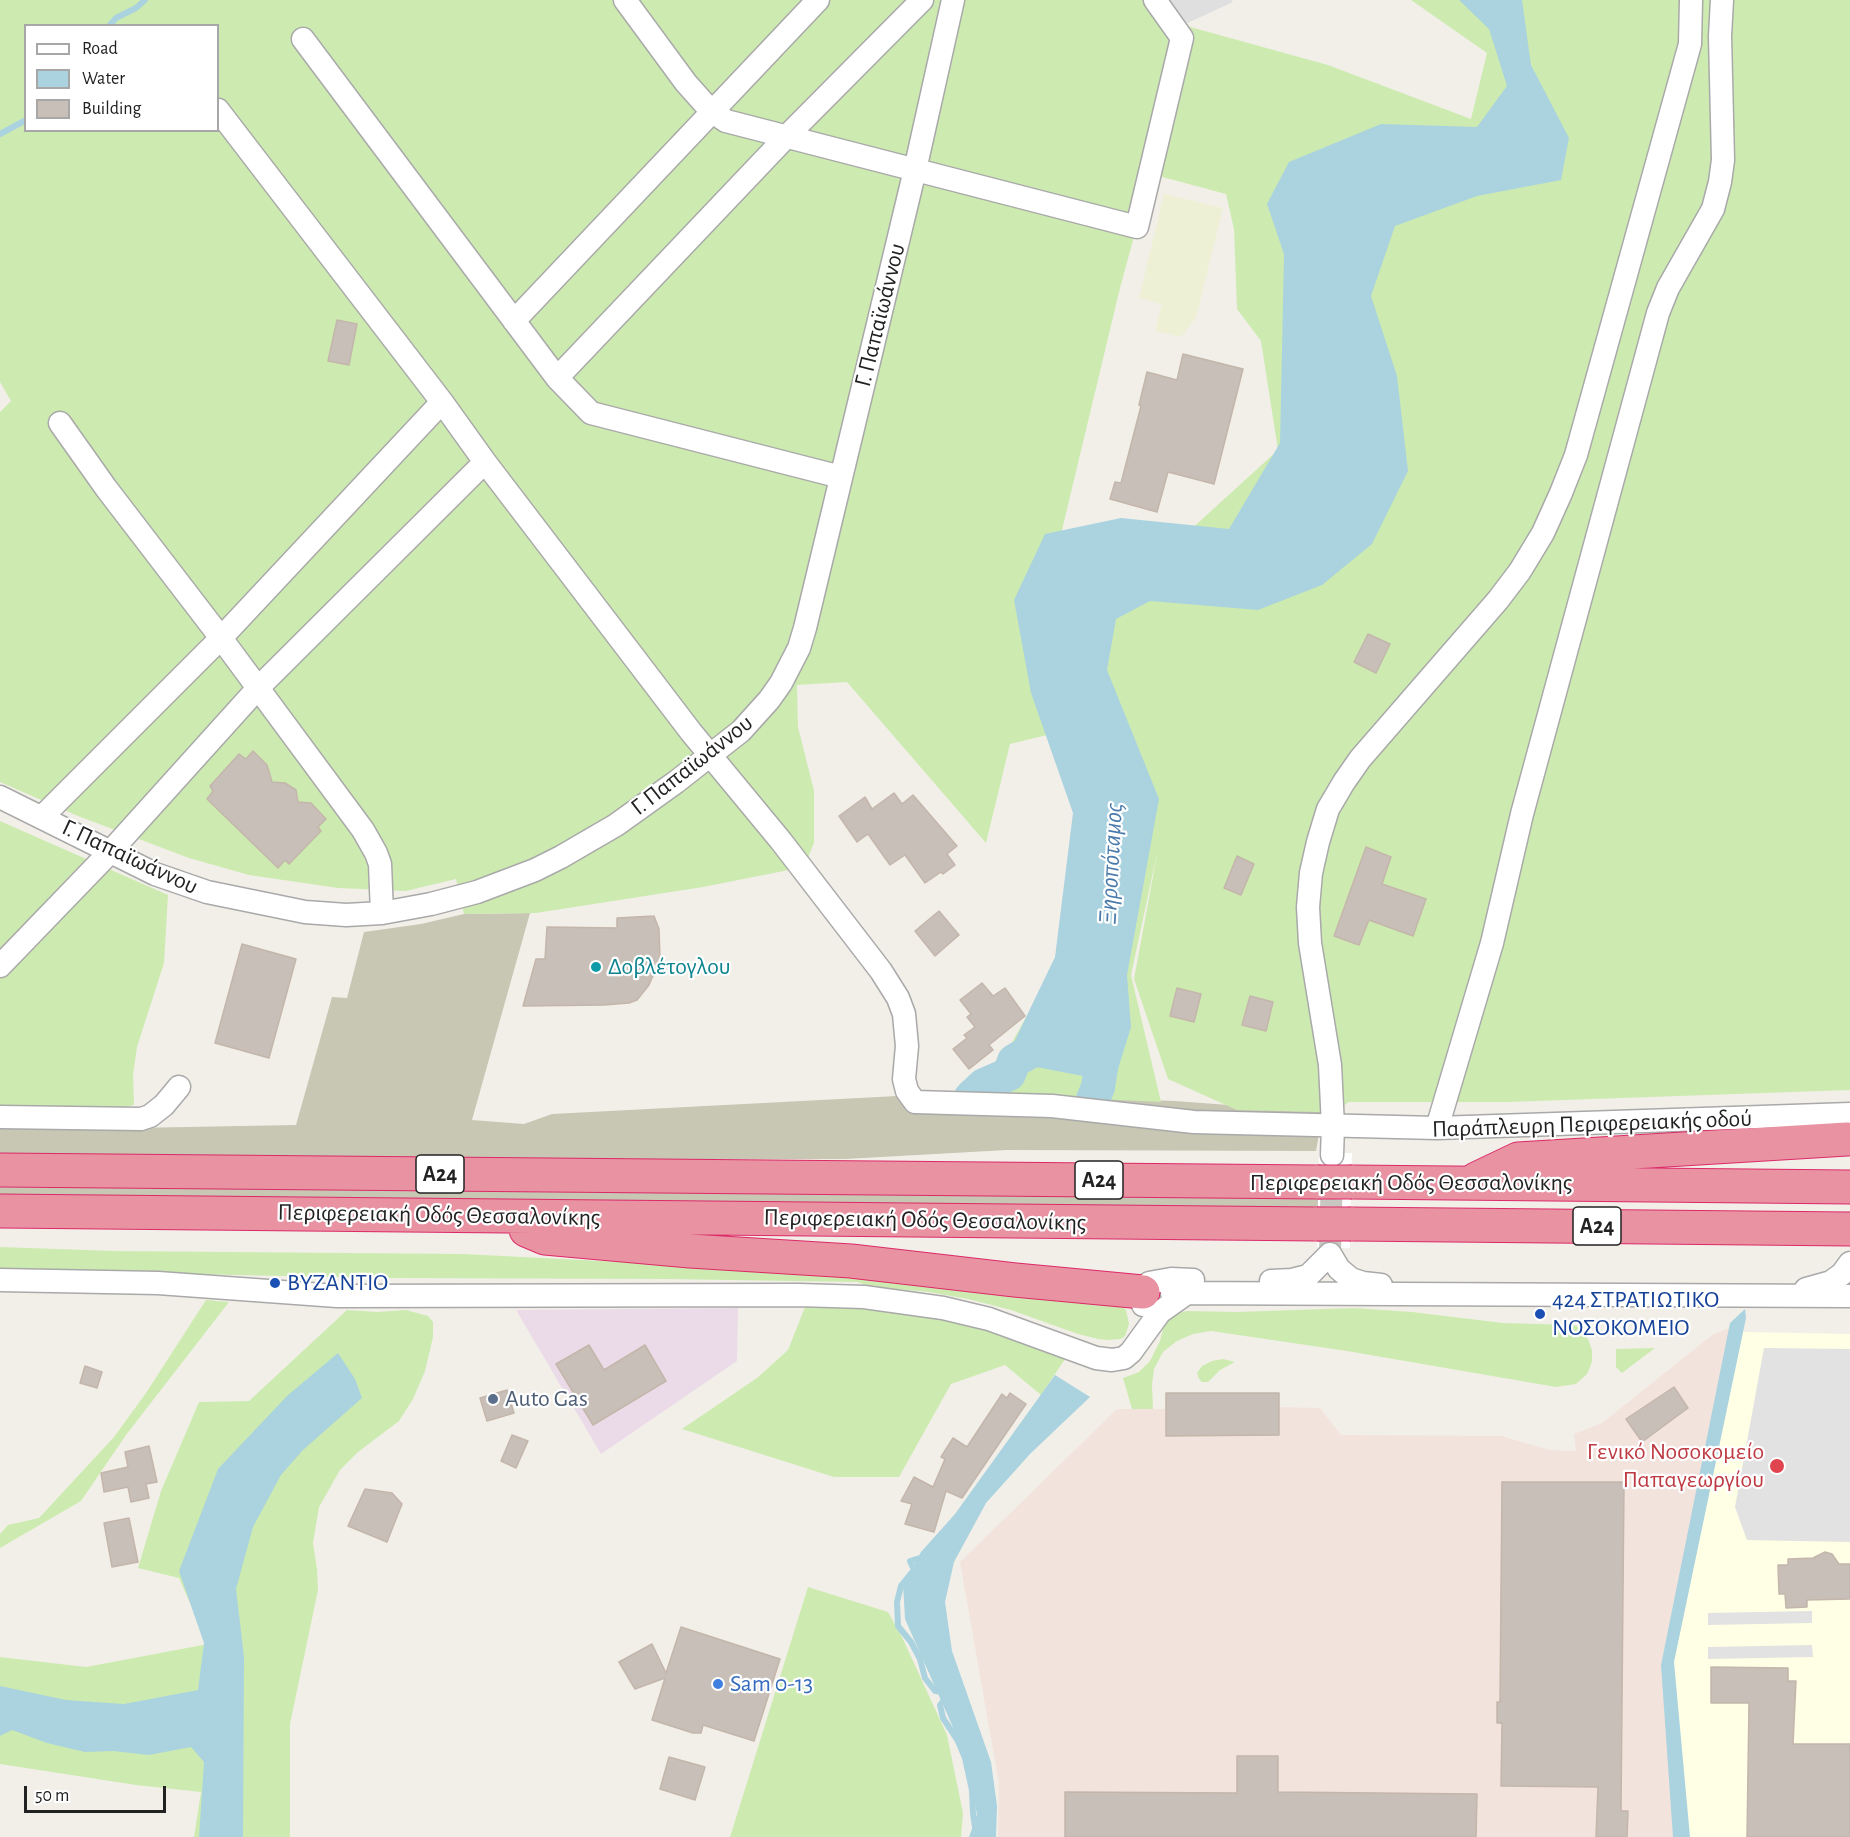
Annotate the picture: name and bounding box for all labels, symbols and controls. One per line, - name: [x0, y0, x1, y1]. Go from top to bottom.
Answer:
- legend: [24, 24, 219, 132]
- text: Road: [82, 40, 118, 58]
- text: Water: [82, 70, 125, 88]
- text: Building: [82, 100, 141, 118]
- street label: Γ. Παπαϊωάννου: [848, 240, 912, 390]
- street label: Γ. Παπαϊωάννου: [625, 708, 759, 822]
- water label: Ξηροπόταμος: [1092, 802, 1130, 926]
- street label: Γ. Παπαϊωάννου: [57, 813, 203, 901]
- place label: Δοβλέτογλου: [608, 953, 731, 981]
- marker: Δοβλέτογλου: [589, 960, 603, 974]
- street label: Παράπλευρη Περιφερειακής οδού: [1432, 1104, 1752, 1144]
- road number: Α24: [416, 1155, 464, 1193]
- road number: Α24: [1075, 1161, 1123, 1199]
- street label: Περιφερειακή Οδός Θεσσαλονίκης: [1250, 1169, 1572, 1197]
- street label: Περιφερειακή Οδός Θεσσαλονίκης: [277, 1198, 601, 1232]
- street label: Περιφερειακή Οδός Θεσσαλονίκης: [763, 1203, 1087, 1237]
- road number: Α24: [1573, 1207, 1621, 1245]
- place label: ΒΥΖΑΝΤΙΟ: [287, 1269, 388, 1297]
- marker: ΒΥΖΑΝΤΙΟ: [268, 1276, 282, 1290]
- place label: 424 ΣΤΡΑΤΙΩΤΙΚΟ ΝΟΣΟΚΟΜΕΙΟ: [1552, 1286, 1719, 1342]
- marker: 424 ΣΤΡΑΤΙΩΤΙΚΟ ΝΟΣΟΚΟΜΕΙΟ: [1533, 1307, 1547, 1321]
- place label: Auto Gas: [505, 1385, 588, 1413]
- marker: Auto Gas: [486, 1392, 500, 1406]
- place label: Γενικό Νοσοκομείο Παπαγεωργίου: [1587, 1438, 1764, 1494]
- marker: Γενικό Νοσοκομείο Παπαγεωργίου: [1768, 1457, 1786, 1475]
- place label: Sam 0-13: [730, 1670, 813, 1698]
- marker: Sam 0-13: [711, 1677, 725, 1691]
- scale bar: [27, 1774, 170, 1812]
- text: 50 m: [35, 1787, 69, 1805]

